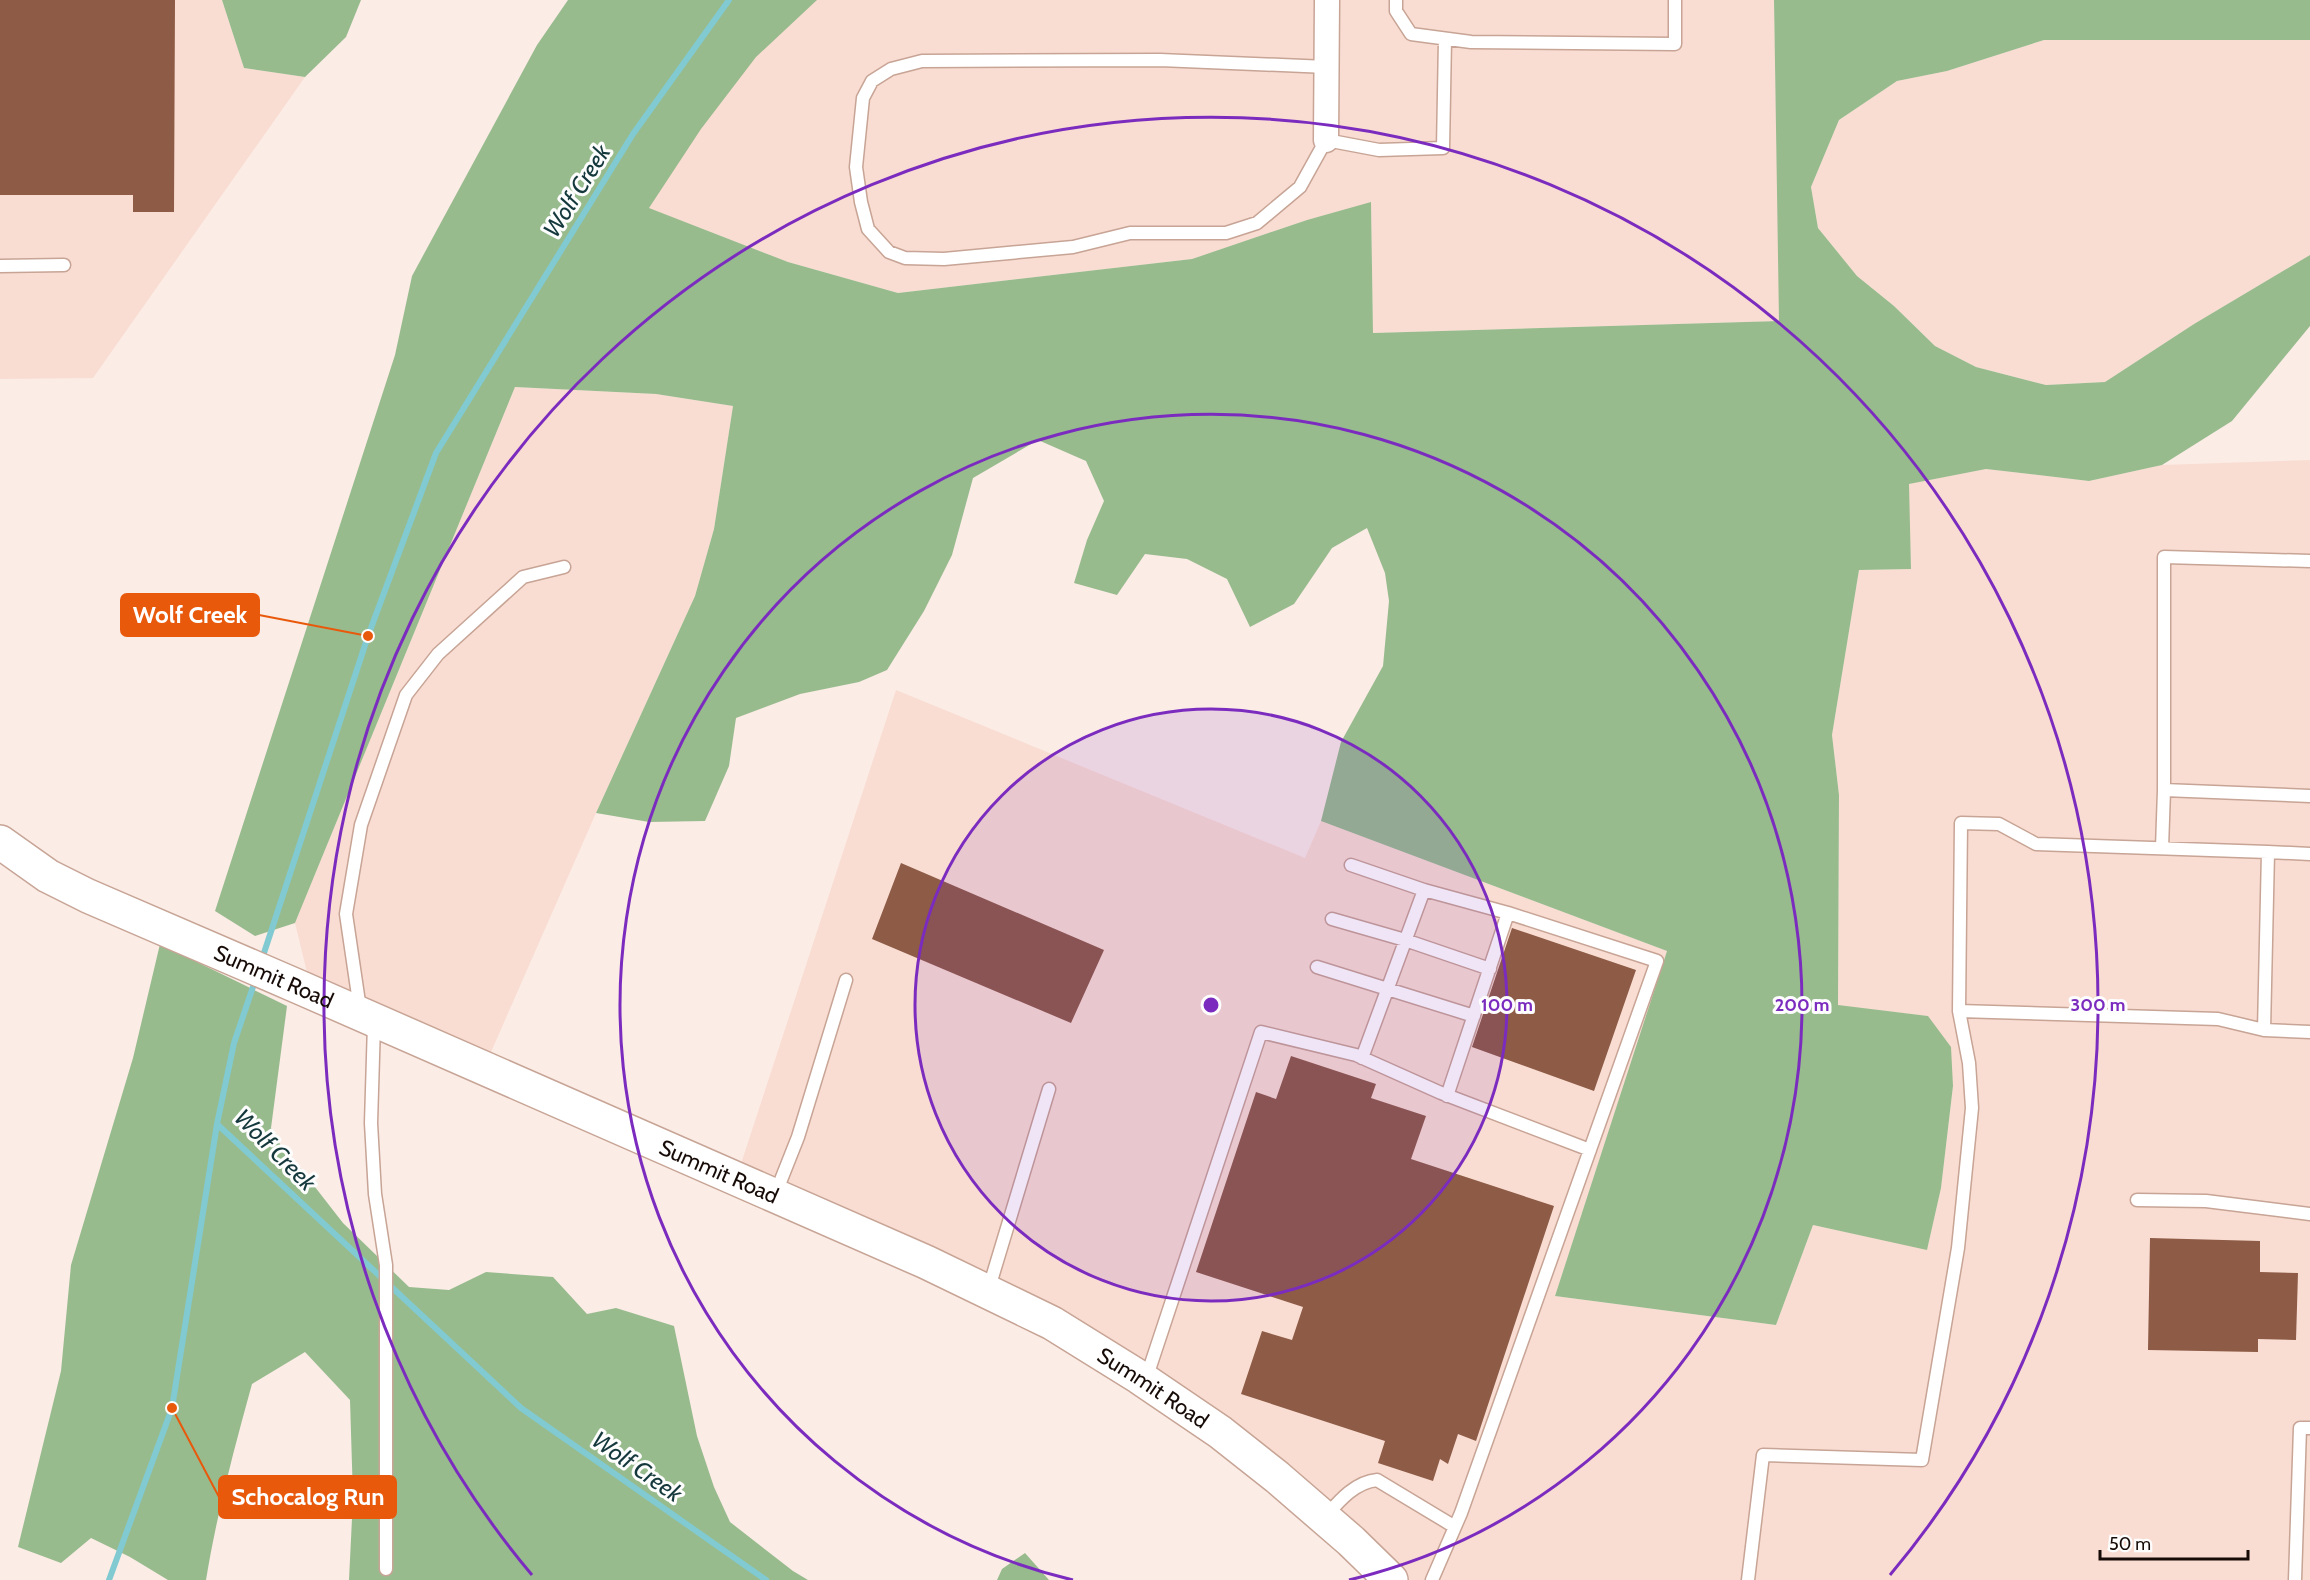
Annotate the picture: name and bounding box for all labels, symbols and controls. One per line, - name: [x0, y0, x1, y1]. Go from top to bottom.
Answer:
- water label: Wolf Creek: [537, 139, 617, 242]
- callout: Wolf Creek: [121, 594, 259, 636]
- text: Wolf Creek: [133, 600, 248, 629]
- street label: Summit Road: [210, 939, 338, 1014]
- text: 100 m: [1481, 994, 1533, 1016]
- text: 200 m: [1775, 994, 1829, 1016]
- text: 300 m: [2071, 994, 2125, 1016]
- centre of rings: [1201, 995, 1221, 1015]
- water label: Wolf Creek: [229, 1103, 323, 1197]
- street label: Summit Road: [655, 1134, 783, 1210]
- street label: Summit Road: [1092, 1342, 1214, 1434]
- water label: Wolf Creek: [587, 1425, 689, 1509]
- callout: Schocalog Run: [219, 1476, 396, 1518]
- text: Schocalog Run: [231, 1482, 385, 1511]
- scale bar: [2100, 1523, 2248, 1561]
- text: 50 m: [2109, 1533, 2151, 1555]

